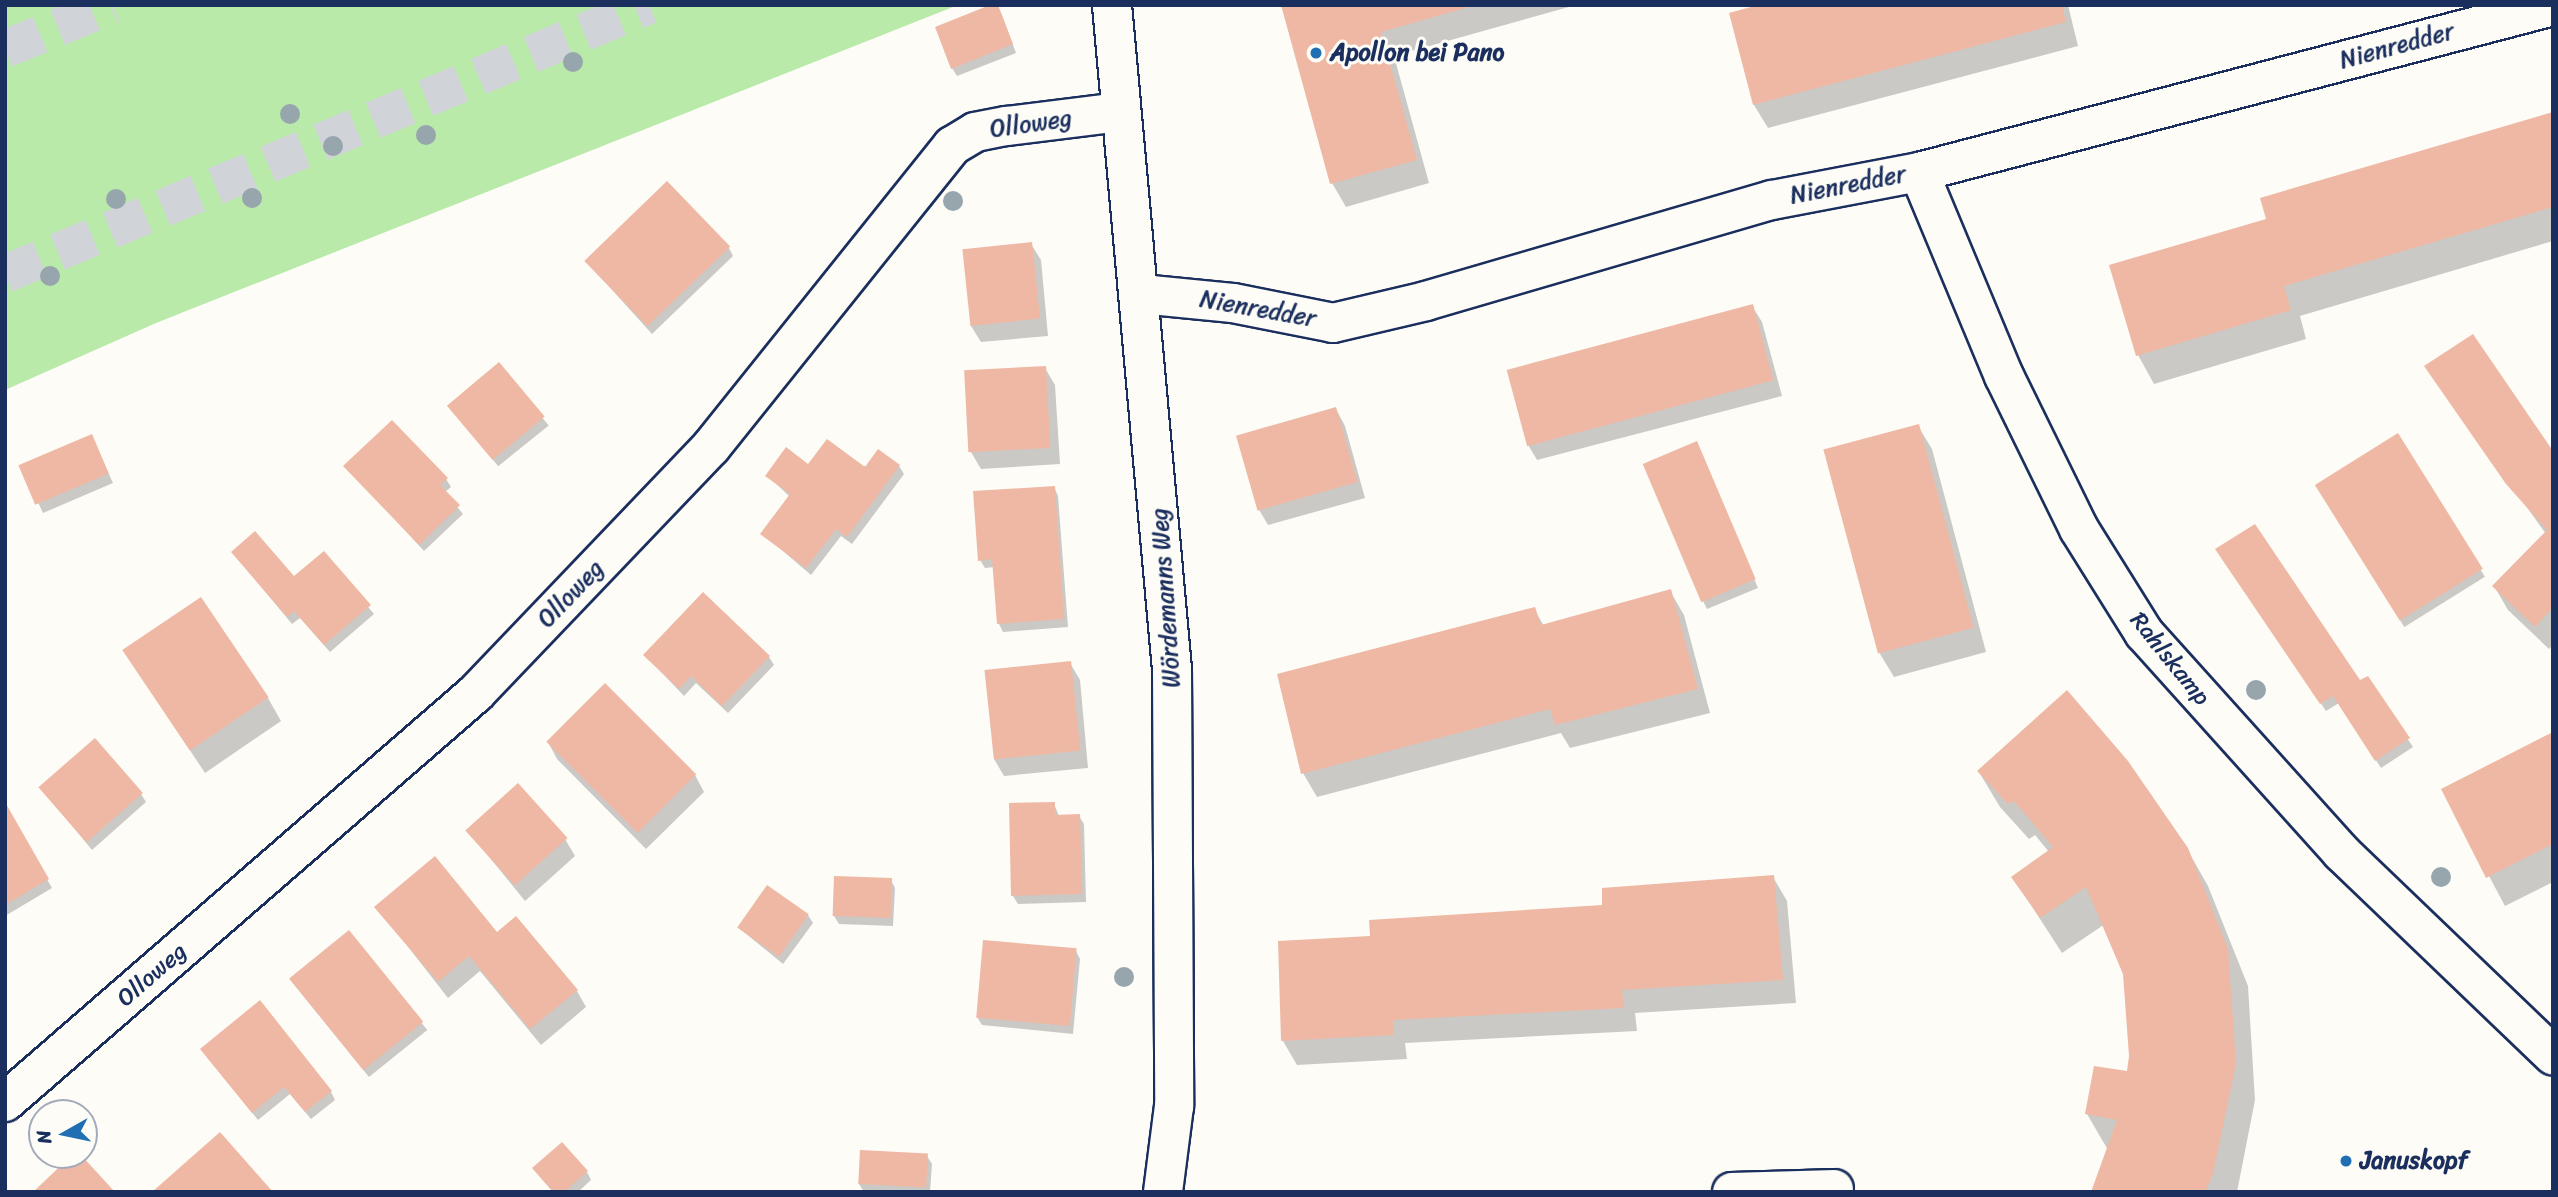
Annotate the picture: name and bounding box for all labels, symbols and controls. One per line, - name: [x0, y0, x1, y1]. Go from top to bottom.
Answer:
- street label: Nienredder: [2337, 17, 2457, 75]
- place label: Apollon bei Pano: [1330, 39, 1506, 67]
- marker: Apollon bei Pano: [1308, 45, 1324, 61]
- street label: Olloweg: [988, 104, 1074, 144]
- street label: Nienredder: [1788, 160, 1908, 210]
- street label: Nienredder: [1198, 285, 1318, 333]
- street label: Wördemanns Weg: [1145, 507, 1187, 689]
- street label: Olloweg: [532, 554, 610, 634]
- street label: Rahlskamp: [2124, 607, 2216, 711]
- street label: Olloweg: [111, 937, 193, 1013]
- north arrow: [28, 1099, 98, 1169]
- text: N: [26, 1128, 61, 1146]
- place label: Januskopf: [2360, 1147, 2468, 1175]
- marker: Januskopf: [2338, 1153, 2354, 1169]

